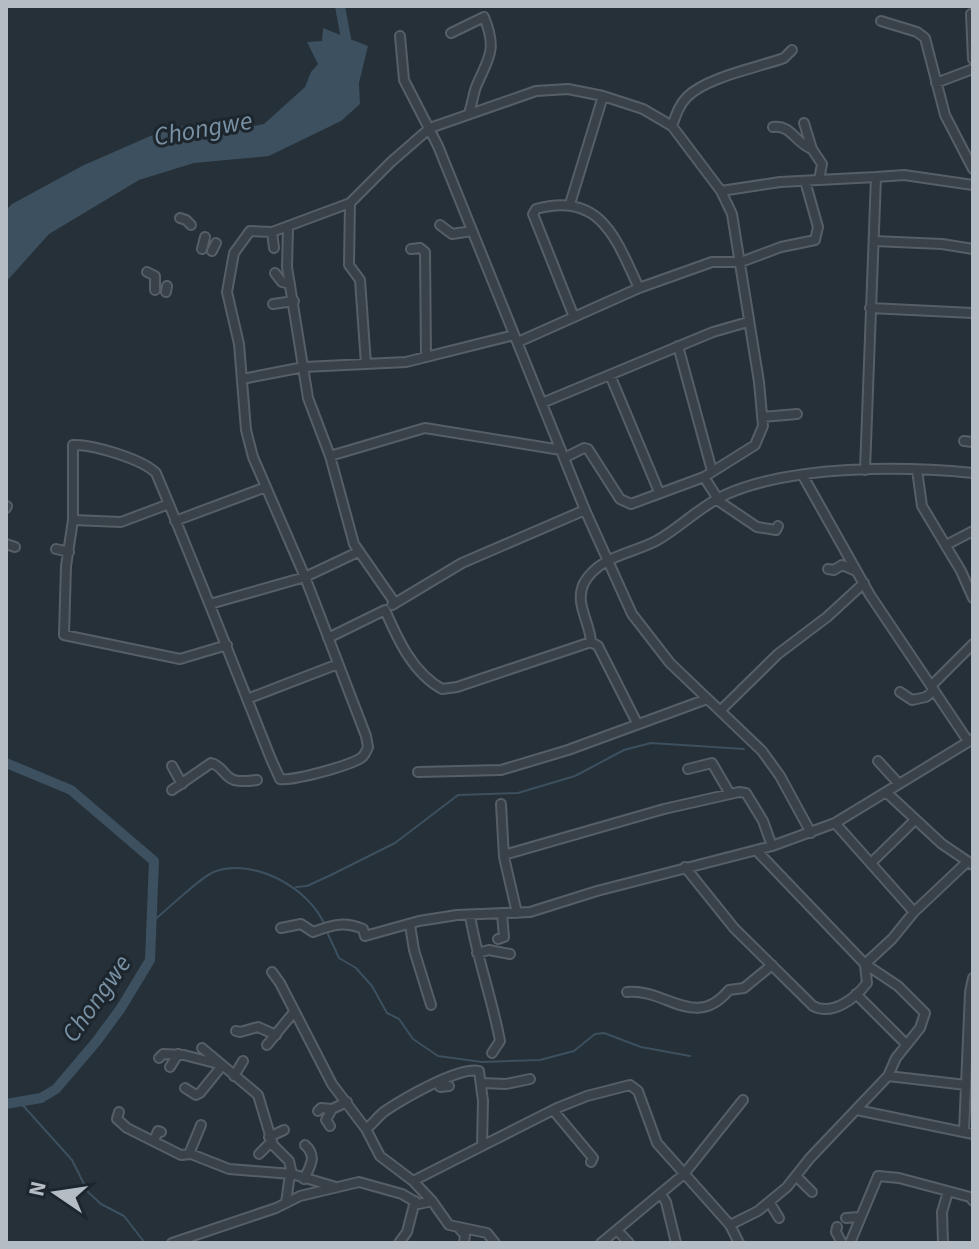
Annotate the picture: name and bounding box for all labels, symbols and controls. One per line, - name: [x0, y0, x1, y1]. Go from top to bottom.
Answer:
- water label: Chongwe: [151, 102, 255, 155]
- water label: Chongwe: [53, 947, 140, 1050]
- north arrow: [16, 1153, 96, 1233]
- text: N: [20, 1178, 55, 1199]

